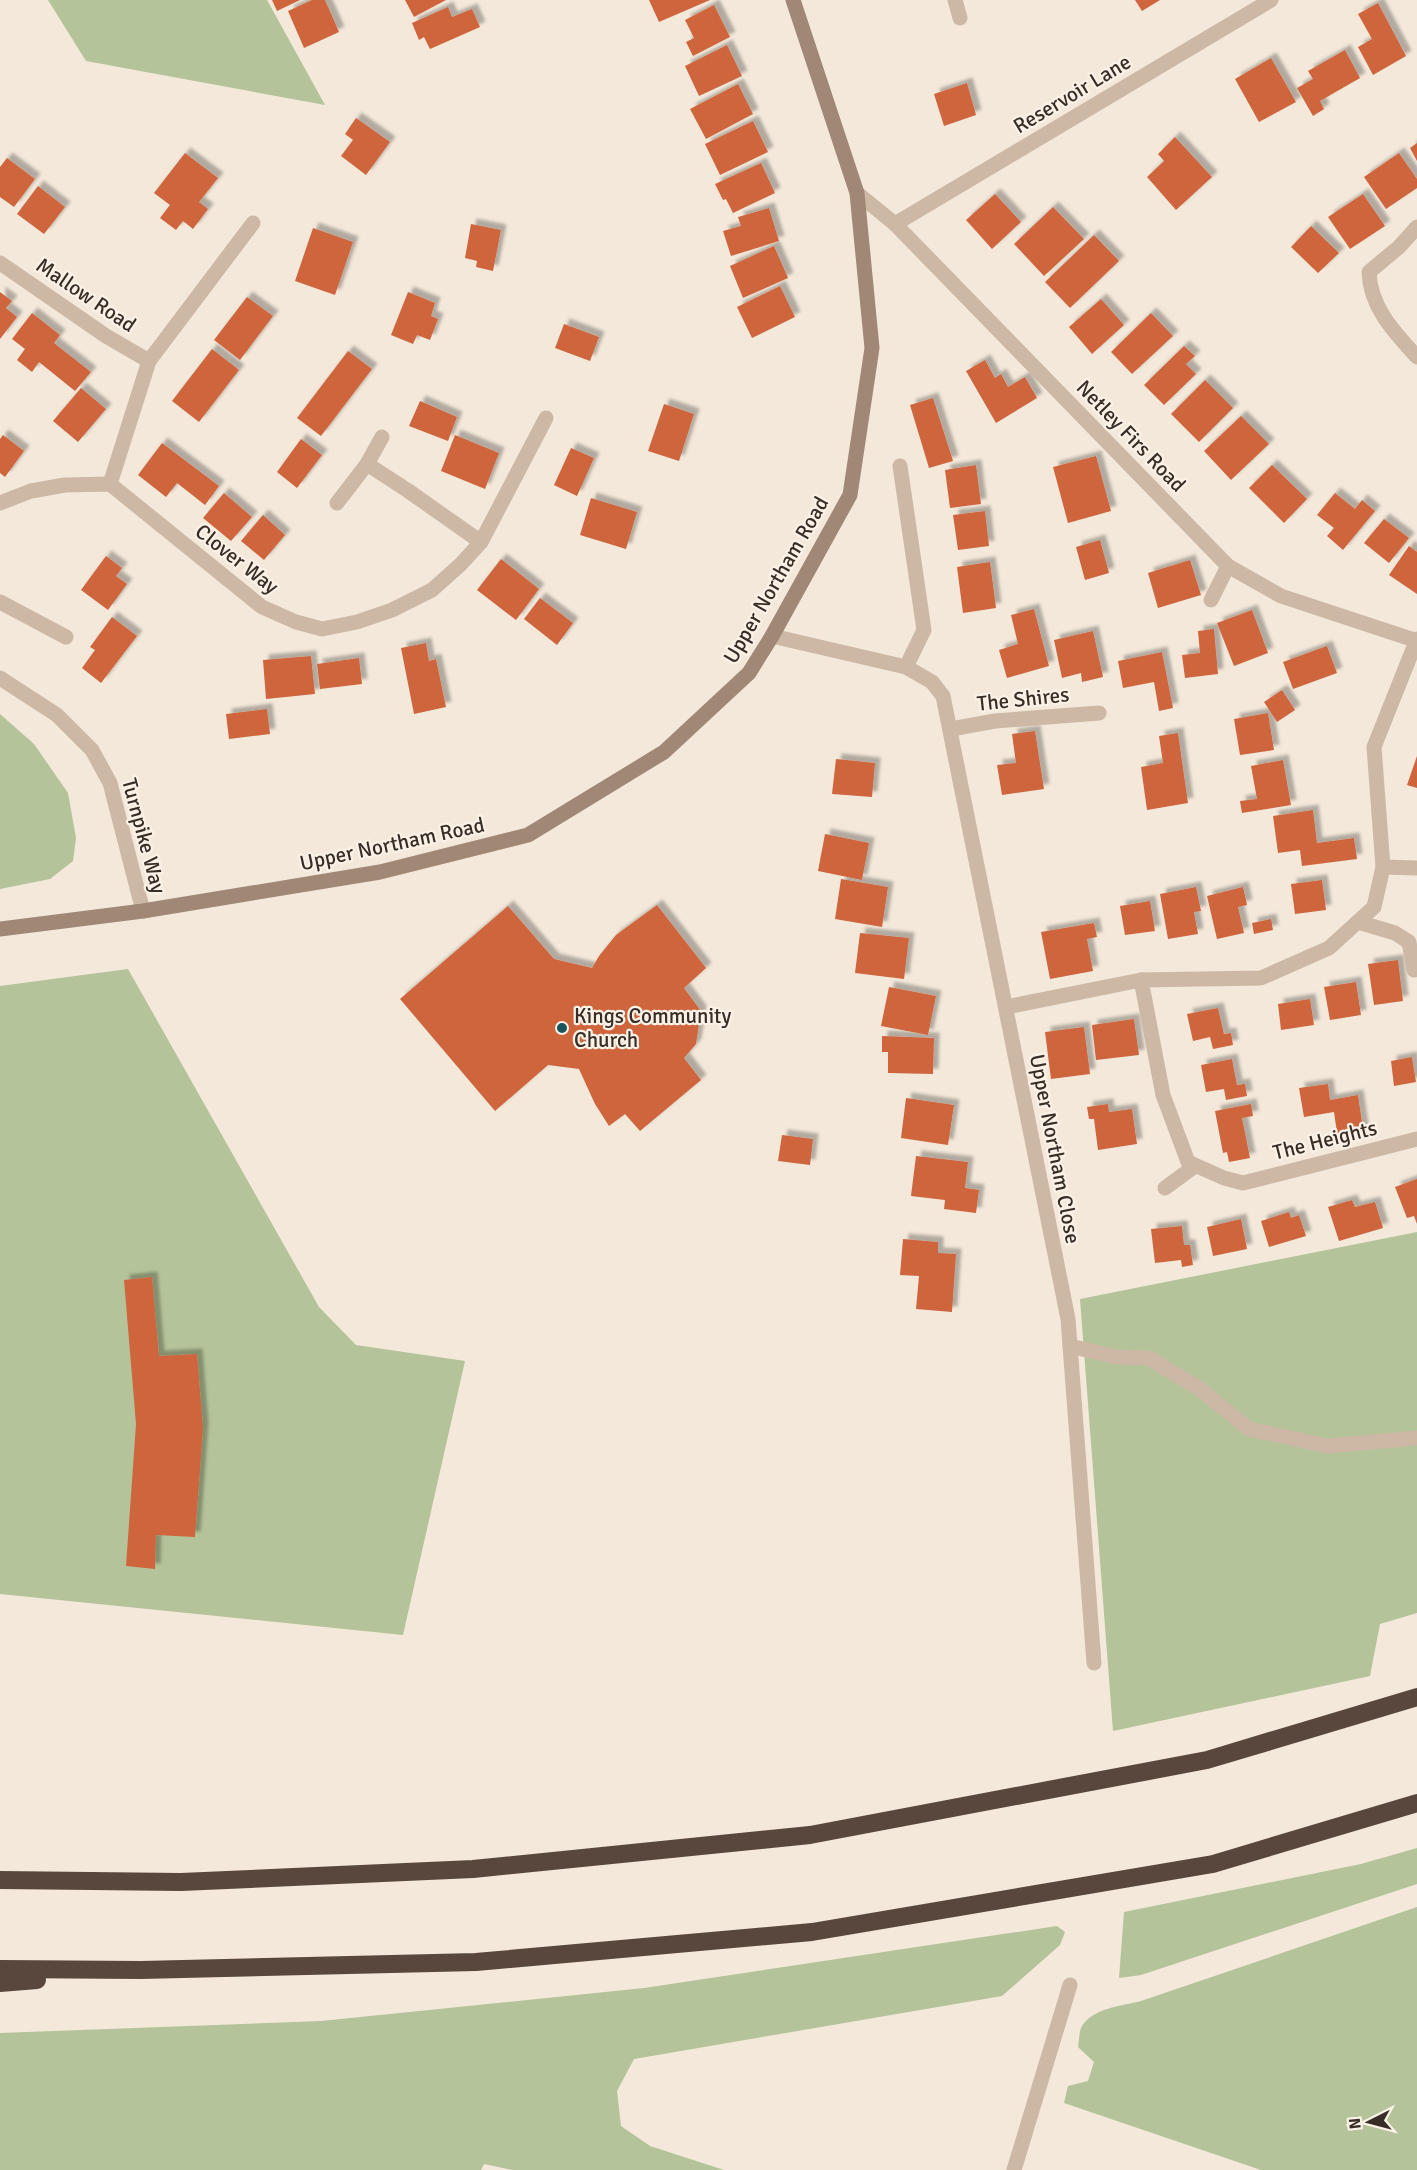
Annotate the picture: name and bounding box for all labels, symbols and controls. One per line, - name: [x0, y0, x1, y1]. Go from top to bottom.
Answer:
- street label: Reservoir Lane: [1009, 49, 1135, 139]
- street label: Mallow Road: [31, 252, 141, 338]
- street label: Netley Firs Road: [1071, 374, 1191, 498]
- street label: Upper Northam Road: [718, 492, 834, 668]
- street label: Clover Way: [190, 518, 284, 600]
- street label: The Shires: [976, 681, 1070, 717]
- street label: Turnpike Way: [116, 775, 172, 897]
- street label: Upper Northam Road: [297, 812, 487, 876]
- place label: Kings Community Church: [574, 1003, 731, 1053]
- marker: Kings Community Church: [555, 1021, 569, 1035]
- street label: Upper Northam Close: [1024, 1052, 1086, 1246]
- street label: The Heights: [1270, 1115, 1380, 1165]
- north arrow: [1339, 2092, 1399, 2152]
- text: N: [1345, 2117, 1366, 2130]

